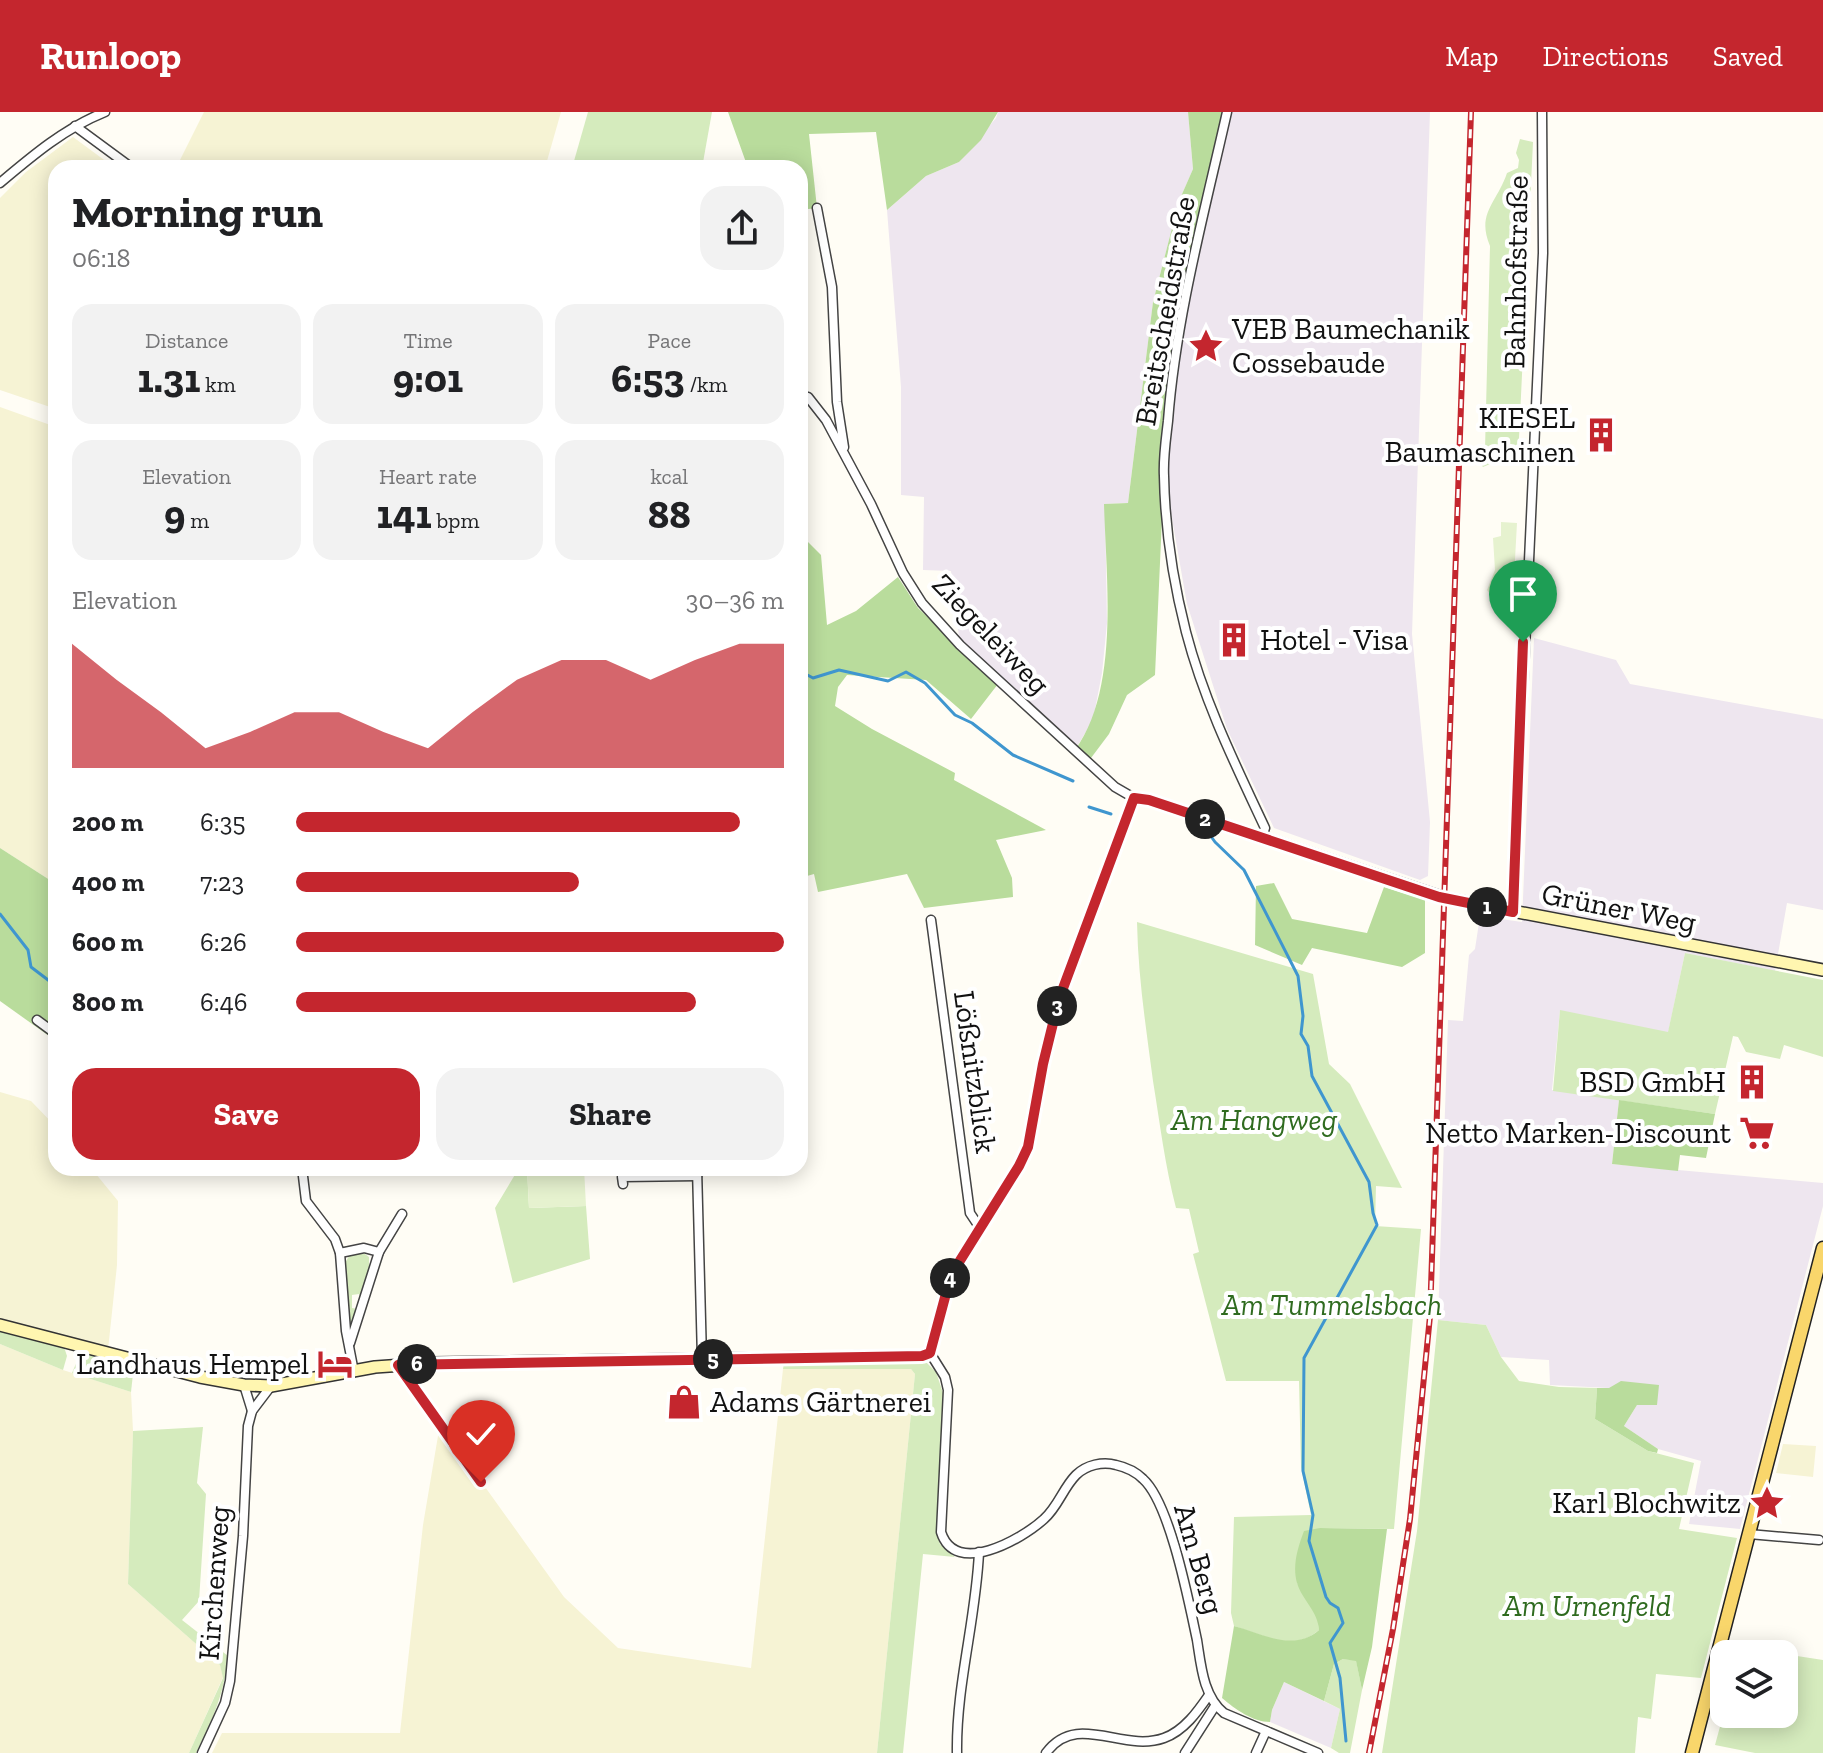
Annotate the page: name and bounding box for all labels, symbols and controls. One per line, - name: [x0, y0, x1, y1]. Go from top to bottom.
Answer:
- text: Runloop: [40, 33, 181, 79]
- text: Map: [1445, 40, 1498, 73]
- text: Directions: [1542, 40, 1669, 73]
- text: Saved: [1713, 40, 1783, 73]
- street label: Bahnhofstraße: [1496, 175, 1536, 369]
- text: Morning run: [72, 185, 323, 238]
- button: share: [700, 186, 784, 270]
- street label: Breitscheidstraße: [1127, 194, 1203, 428]
- text: 06:18: [72, 242, 131, 274]
- place label: VEB Baumechanik Cossebaude: [1231, 311, 1470, 381]
- text: Distance: [145, 327, 228, 354]
- text: Time: [403, 327, 453, 354]
- text: Pace: [648, 327, 691, 354]
- place icon: VEB Baumechanik Cossebaude: [1187, 327, 1225, 365]
- text: 1.31: [138, 354, 200, 402]
- text: 9:01: [393, 354, 463, 402]
- text: 6:53: [611, 354, 685, 402]
- text: km: [200, 371, 236, 398]
- text: /km: [685, 371, 728, 398]
- place label: KIESEL Baumaschinen: [1385, 400, 1575, 470]
- building icon: KIESEL Baumaschinen: [1582, 416, 1620, 454]
- text: Elevation: [142, 463, 231, 490]
- text: Heart rate: [379, 463, 477, 490]
- text: kcal: [650, 463, 688, 490]
- text: 9: [164, 490, 185, 538]
- text: 141: [377, 490, 432, 538]
- text: 88: [648, 490, 691, 538]
- text: m: [185, 507, 209, 534]
- text: bpm: [432, 507, 479, 534]
- pin: [1489, 560, 1557, 642]
- street label: Ziegeleiweg: [925, 566, 1057, 702]
- icon: arrive: [1501, 572, 1545, 616]
- text: Elevation: [72, 584, 177, 616]
- text: 30–36 m: [686, 584, 784, 616]
- building icon: Hotel - Visa: [1215, 621, 1253, 659]
- place label: Hotel - Visa: [1260, 622, 1408, 658]
- pin: 2: [1185, 799, 1225, 839]
- text: 2: [1199, 805, 1211, 832]
- text: 200 m: [72, 806, 144, 838]
- text: 6:35: [200, 806, 246, 838]
- text: 400 m: [72, 866, 144, 898]
- text: 7:23: [200, 866, 244, 898]
- street label: Grüner Weg: [1539, 875, 1699, 941]
- pin: 1: [1467, 887, 1507, 927]
- text: 1: [1483, 893, 1491, 920]
- text: 600 m: [72, 926, 144, 958]
- text: 6:26: [200, 926, 247, 958]
- text: 800 m: [72, 986, 144, 1018]
- text: 6:46: [200, 986, 247, 1018]
- pin: 3: [1037, 986, 1077, 1026]
- street label: Lößnitzblick: [946, 988, 1004, 1156]
- text: 3: [1051, 992, 1063, 1019]
- building icon: BSD GmbH: [1733, 1063, 1771, 1101]
- place label: BSD GmbH: [1579, 1064, 1726, 1100]
- button: Save: [72, 1068, 420, 1160]
- button: Share: [436, 1068, 784, 1160]
- park label: Am Hangweg: [1170, 1102, 1338, 1138]
- supermarket icon: Netto Marken-Discount: [1738, 1114, 1776, 1152]
- place label: Netto Marken-Discount: [1425, 1115, 1731, 1151]
- pin: 4: [930, 1258, 970, 1298]
- text: 4: [944, 1264, 956, 1291]
- park label: Am Tummelsbach: [1221, 1287, 1442, 1323]
- pin: 5: [693, 1339, 733, 1379]
- pin: 6: [397, 1344, 437, 1384]
- hotel icon: Landhaus Hempel: [316, 1345, 354, 1383]
- text: 5: [707, 1345, 719, 1372]
- place label: Landhaus Hempel: [76, 1346, 309, 1382]
- text: 6: [411, 1350, 423, 1377]
- shop icon: Adams Gärtnerei: [665, 1383, 703, 1421]
- place label: Adams Gärtnerei: [710, 1384, 931, 1420]
- pin: [447, 1400, 515, 1482]
- icon: check: [459, 1412, 503, 1456]
- place icon: Karl Blochwitz: [1748, 1484, 1786, 1522]
- place label: Karl Blochwitz: [1552, 1485, 1741, 1521]
- street label: Am Berg: [1166, 1500, 1232, 1618]
- street label: Kirchenweg: [191, 1505, 237, 1661]
- park label: Am Urnenfeld: [1502, 1588, 1671, 1624]
- map controls: [1710, 1640, 1798, 1728]
- button: layers: [1710, 1640, 1798, 1728]

